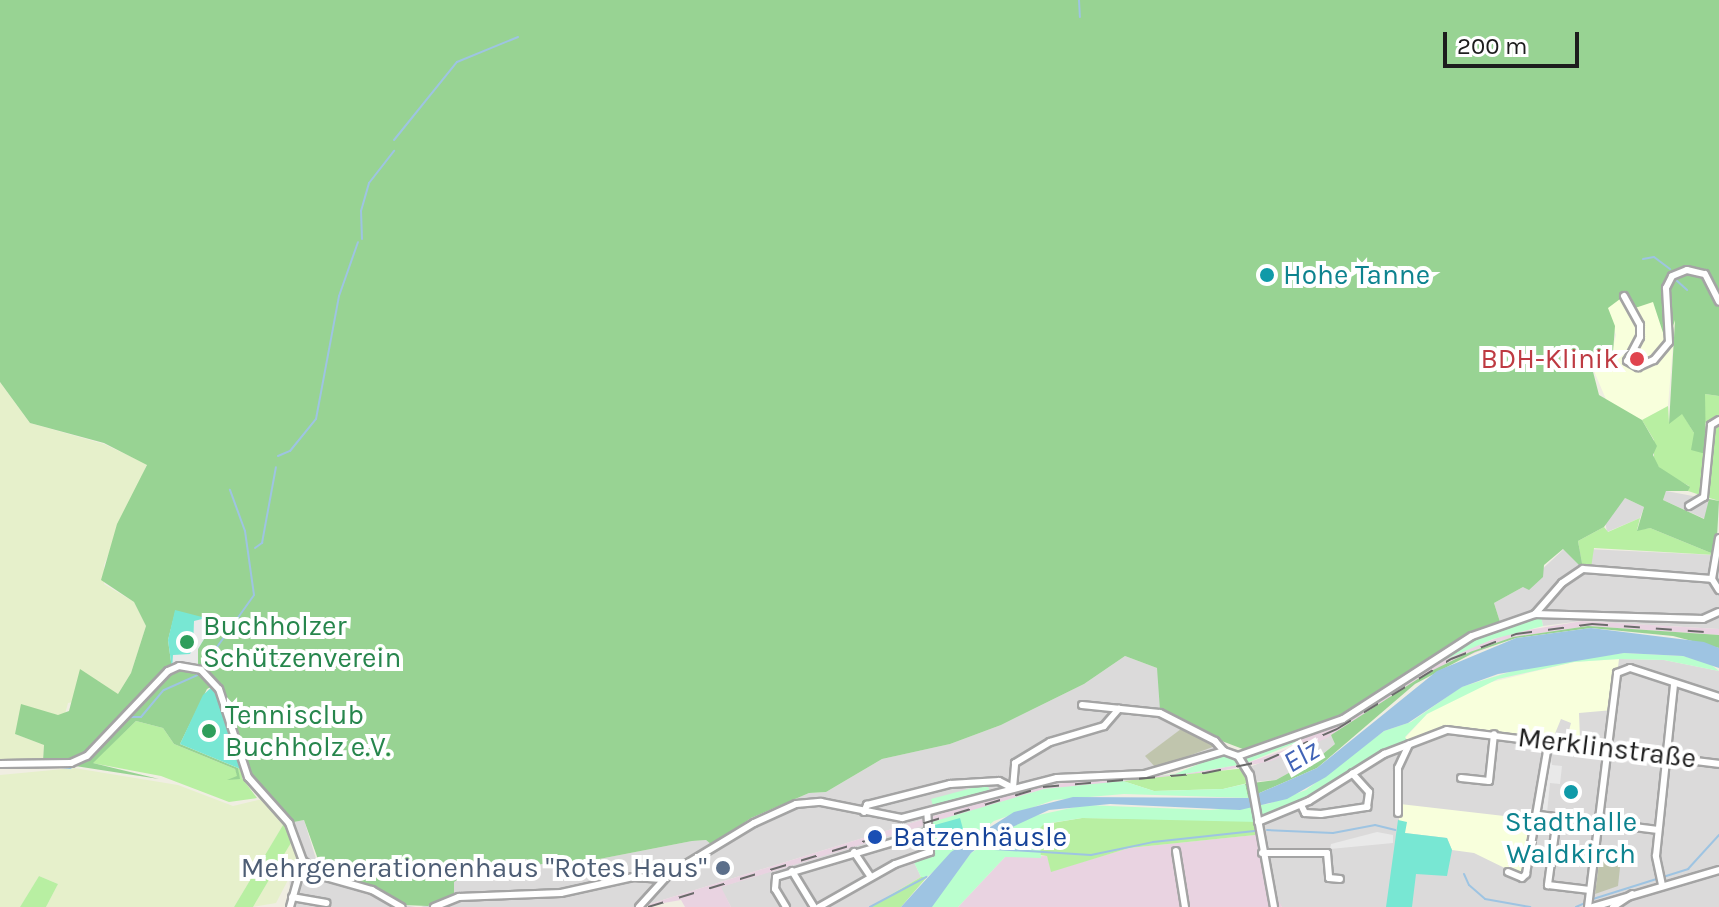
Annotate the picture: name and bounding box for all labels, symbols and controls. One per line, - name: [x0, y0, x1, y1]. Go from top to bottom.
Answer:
- scale bar: [1447, 16, 1583, 66]
- text: 200 m: [1457, 32, 1528, 60]
- place label: Hohe Tanne: [1283, 258, 1430, 292]
- marker: Hohe Tanne: [1258, 266, 1276, 284]
- place label: BDH-Klinik: [1480, 342, 1619, 376]
- marker: BDH-Klinik: [1626, 348, 1648, 370]
- place label: Buchholzer Schützenverein: [203, 609, 402, 675]
- marker: Buchholzer Schützenverein: [178, 633, 196, 651]
- place label: Tennisclub Buchholz e.V.: [225, 698, 391, 764]
- street label: Merklinstraße: [1516, 720, 1698, 776]
- marker: Tennisclub Buchholz e.V.: [200, 722, 218, 740]
- water label: Elz: [1276, 731, 1326, 781]
- marker: Stadthalle Waldkirch: [1562, 783, 1580, 801]
- place label: Stadthalle Waldkirch: [1505, 805, 1637, 871]
- place label: Batzenhäusle: [893, 820, 1067, 854]
- marker: Batzenhäusle: [864, 826, 886, 848]
- place label: Mehrgenerationenhaus "Rotes Haus": [241, 851, 707, 885]
- marker: Mehrgenerationenhaus "Rotes Haus": [714, 859, 732, 877]

